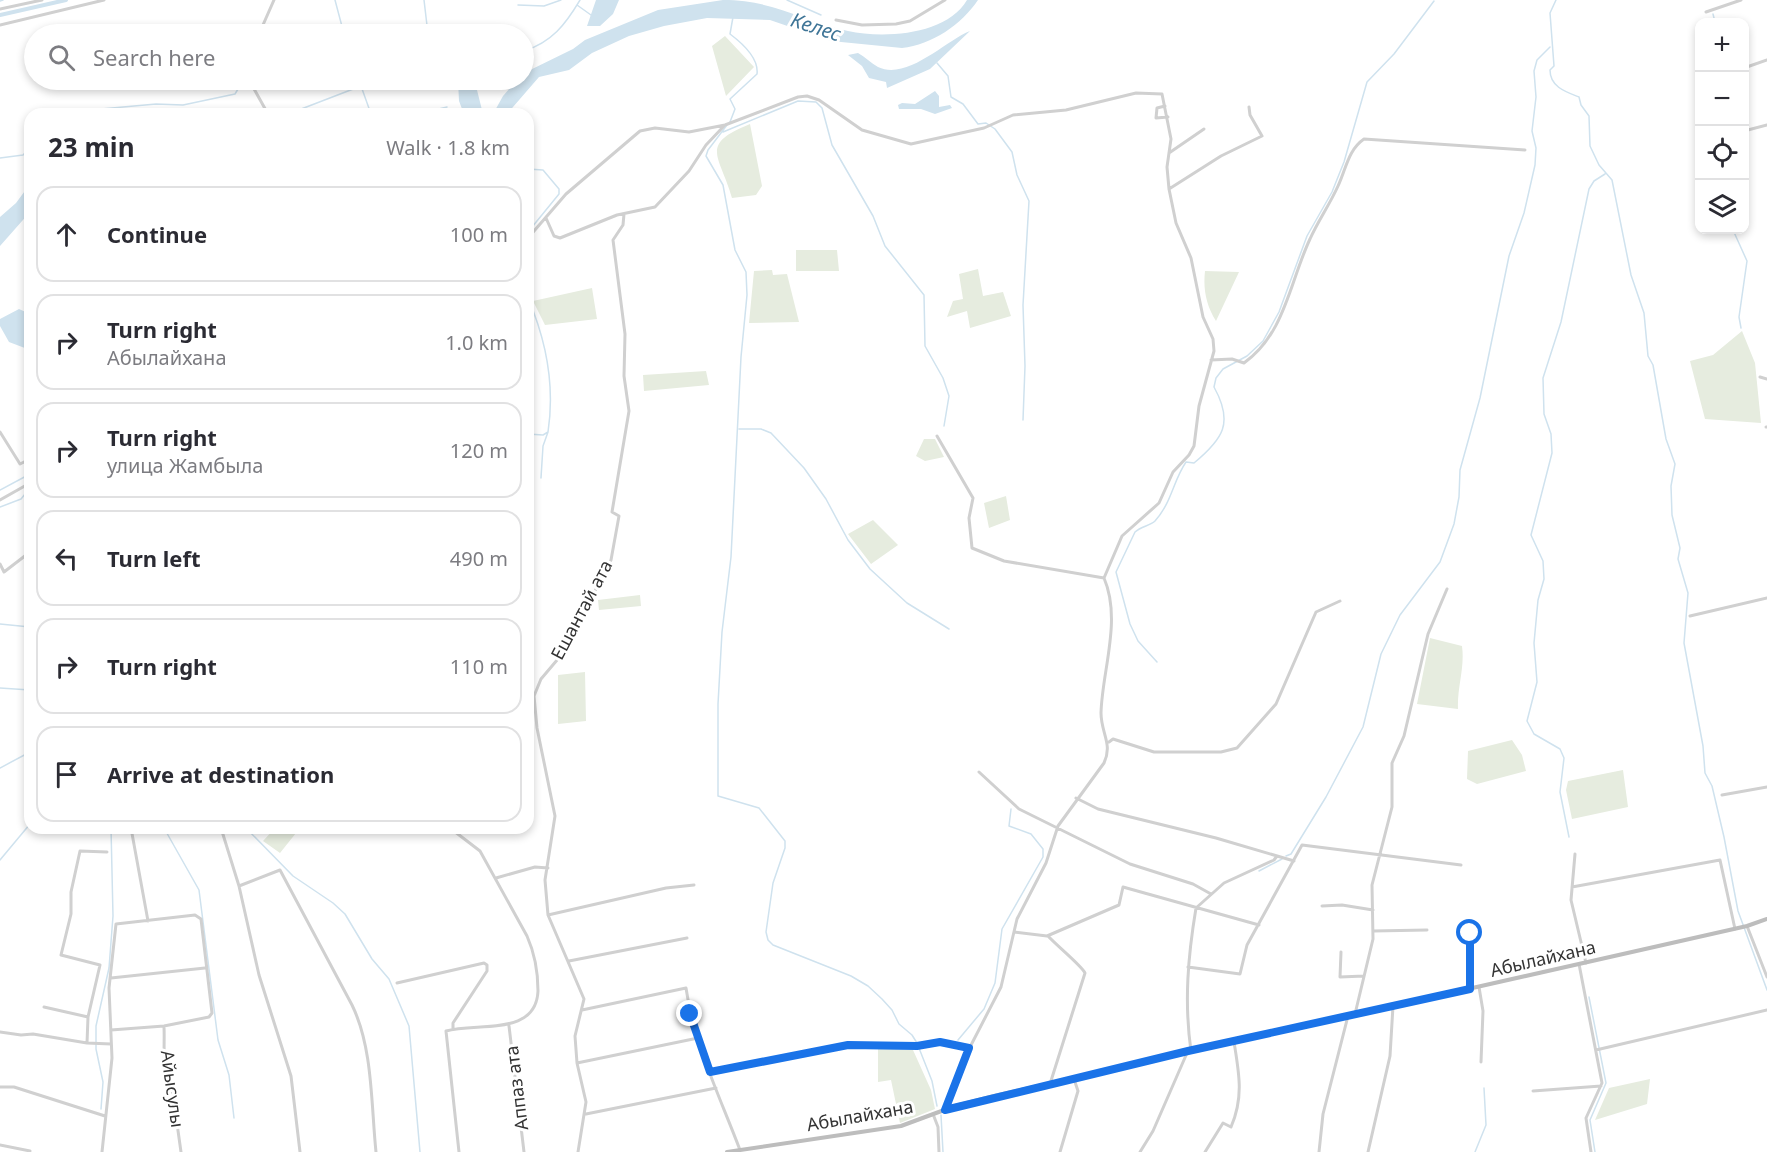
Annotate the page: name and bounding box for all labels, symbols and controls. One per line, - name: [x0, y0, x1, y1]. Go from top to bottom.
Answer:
- water label: Келес: [788, 6, 845, 47]
- map controls: [1695, 18, 1749, 234]
- button: +: [1695, 18, 1749, 72]
- search box: [24, 24, 534, 90]
- icon: search: [45, 41, 78, 74]
- text: Search here: [93, 42, 215, 72]
- button: −: [1695, 72, 1749, 126]
- button: locate: [1695, 126, 1749, 180]
- text: 23 min: [48, 129, 135, 165]
- text: Walk · 1.8 km: [386, 134, 510, 161]
- button: layers: [1695, 180, 1749, 234]
- icon: ahead: [50, 218, 83, 251]
- text: Continue: [107, 219, 207, 249]
- text: 100 m: [450, 221, 508, 248]
- text: Turn right: [107, 314, 217, 344]
- icon: right: [50, 326, 83, 359]
- text: 1.0 km: [445, 329, 508, 356]
- text: Абылайхана: [107, 344, 227, 371]
- text: Turn right: [107, 422, 217, 452]
- icon: right: [50, 434, 83, 467]
- text: 120 m: [450, 437, 508, 464]
- text: улица Жамбыла: [107, 452, 263, 479]
- icon: left: [50, 542, 83, 575]
- text: Turn left: [107, 543, 201, 573]
- text: 490 m: [450, 545, 508, 572]
- street label: Ешантай ата: [545, 556, 617, 664]
- icon: right: [50, 650, 83, 683]
- text: Turn right: [107, 651, 217, 681]
- text: 110 m: [450, 653, 508, 680]
- icon: arrive: [50, 758, 83, 791]
- text: Arrive at destination: [107, 759, 334, 789]
- route start: [1456, 919, 1482, 945]
- street label: Абылайхана: [1488, 934, 1598, 982]
- route end: [676, 1000, 702, 1026]
- street label: Аппаз ата: [499, 1044, 533, 1132]
- street label: Айысулы: [156, 1049, 190, 1129]
- street label: Абылайхана: [805, 1094, 915, 1136]

